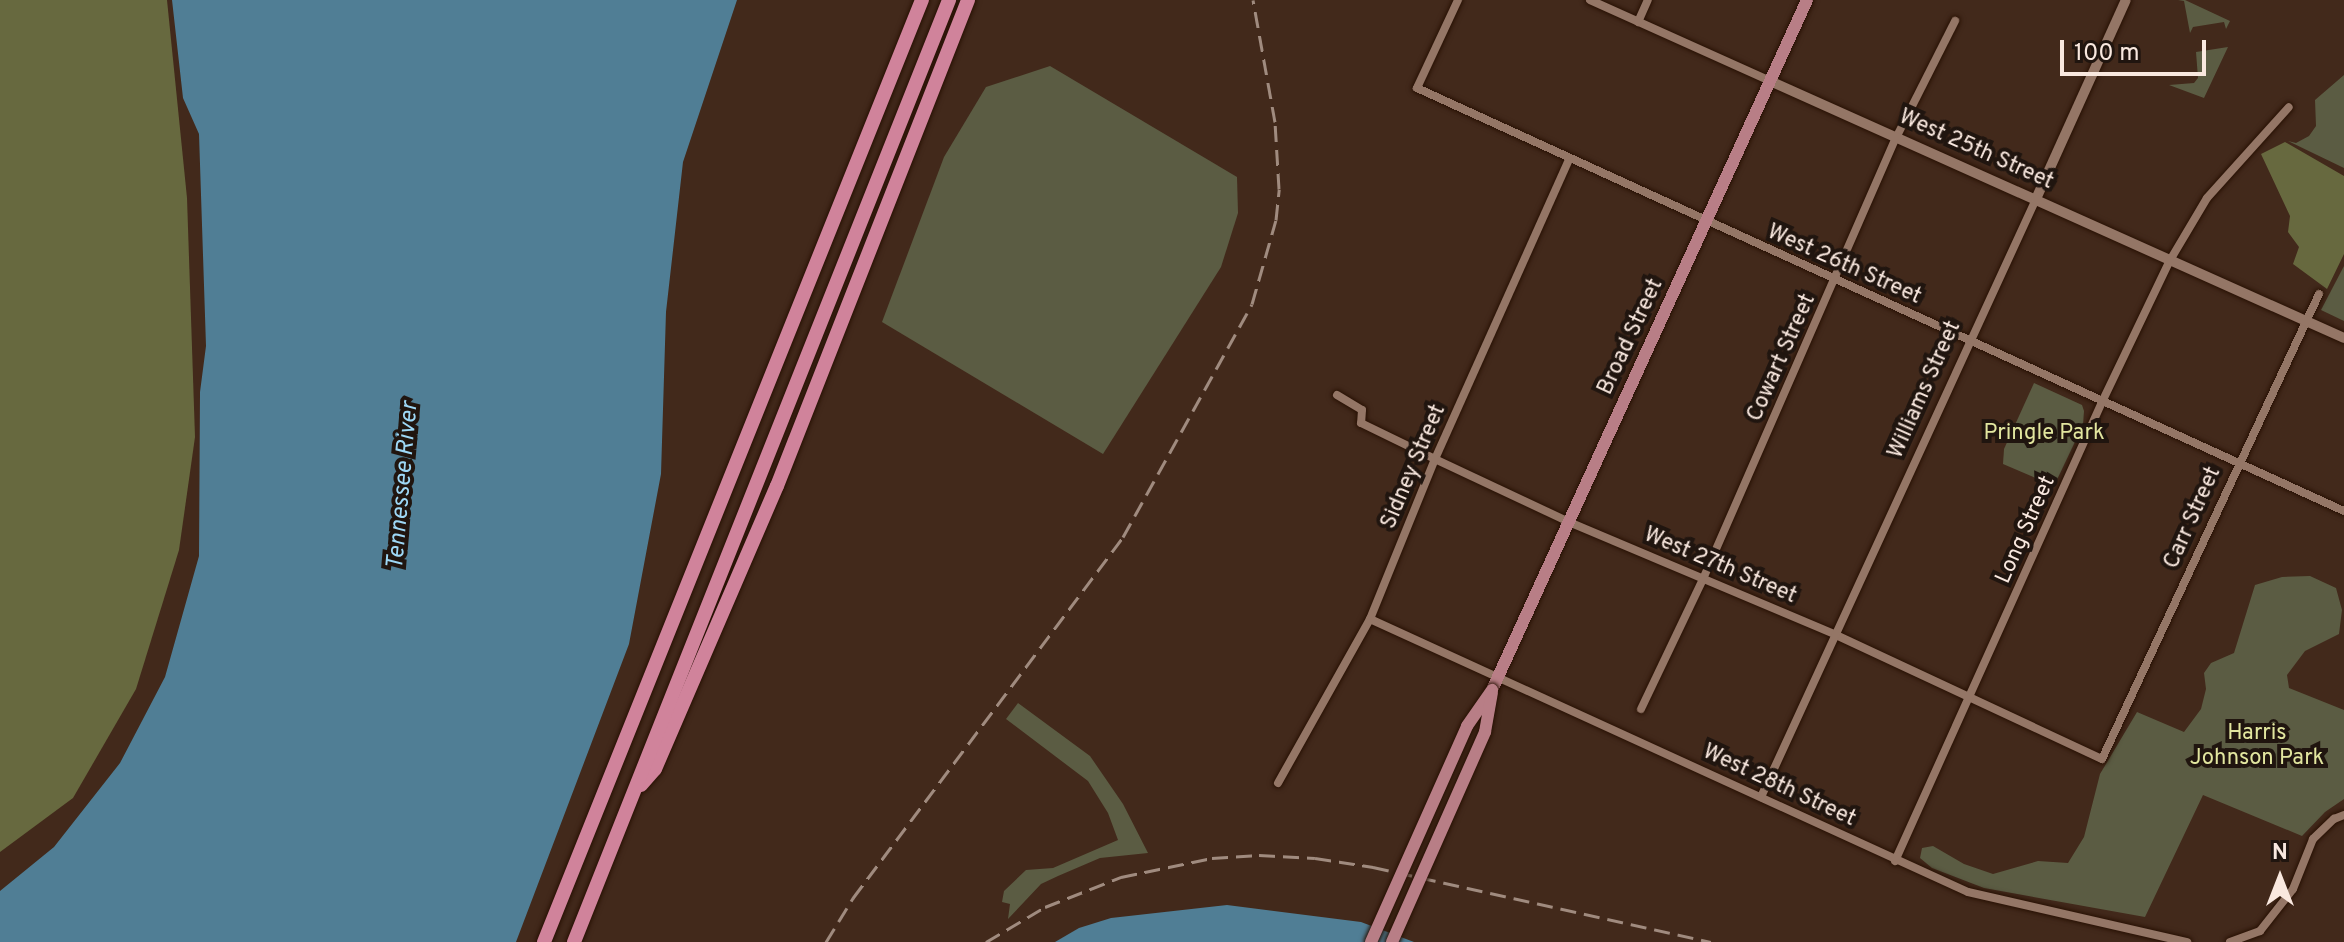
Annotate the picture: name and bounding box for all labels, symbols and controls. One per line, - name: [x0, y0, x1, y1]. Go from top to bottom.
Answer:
- scale bar: [2064, 24, 2210, 74]
- text: 100 m: [2074, 39, 2140, 69]
- street label: West 25th Street: [1895, 104, 2057, 196]
- street label: West 26th Street: [1763, 219, 1925, 311]
- street label: Broad Street: [1593, 275, 1669, 399]
- street label: Cowart Street: [1742, 290, 1822, 426]
- street label: Williams Street: [1883, 317, 1967, 463]
- water label: Tennessee River: [382, 401, 426, 571]
- street label: Sidney Street: [1376, 401, 1452, 533]
- park label: Pringle Park: [1983, 421, 2105, 447]
- street label: Carr Street: [2159, 463, 2227, 573]
- street label: Long Street: [1990, 472, 2062, 588]
- street label: West 27th Street: [1640, 522, 1800, 610]
- park label: Harris Johnson Park: [2190, 720, 2324, 772]
- street label: West 28th Street: [1698, 739, 1860, 833]
- north arrow: [2240, 838, 2320, 918]
- text: N: [2272, 840, 2288, 867]

